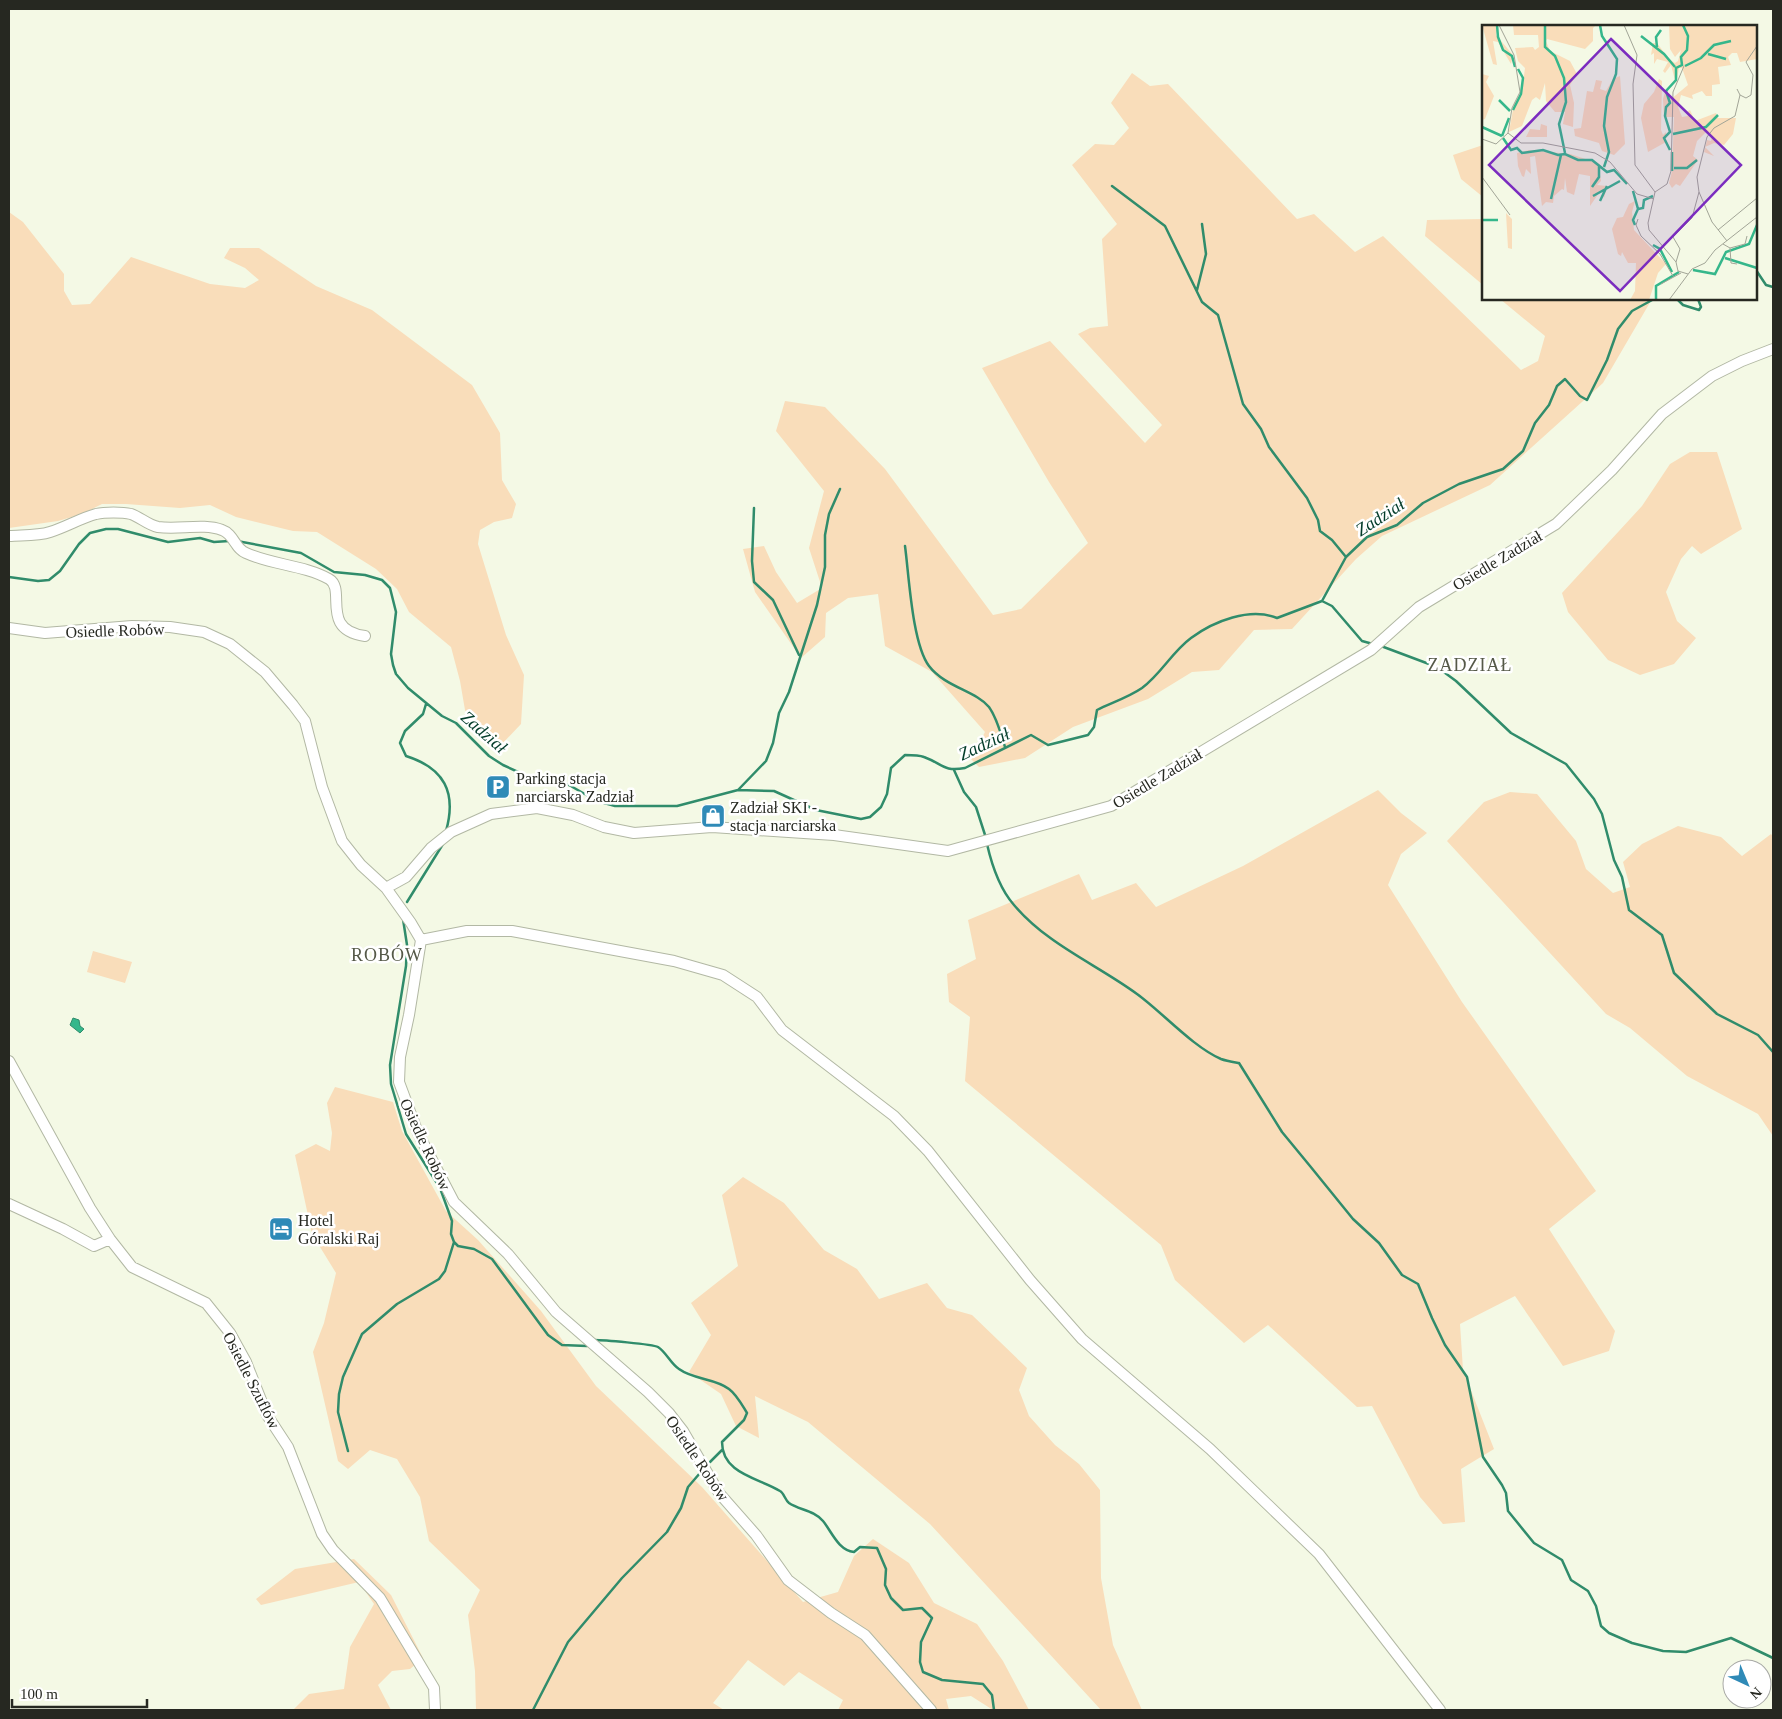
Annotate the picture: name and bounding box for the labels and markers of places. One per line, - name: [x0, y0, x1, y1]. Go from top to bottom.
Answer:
- place label: Parking stacja narciarska Zadział: [516, 770, 634, 805]
- parking icon: Parking stacja narciarska Zadział: [485, 774, 511, 800]
- place label: Zadział SKI - stacja narciarska: [730, 799, 836, 835]
- shop icon: Zadział SKI - stacja narciarska: [700, 803, 726, 829]
- place label: Hotel Góralski Raj: [298, 1212, 379, 1248]
- hotel icon: Hotel Góralski Raj: [268, 1216, 294, 1242]

